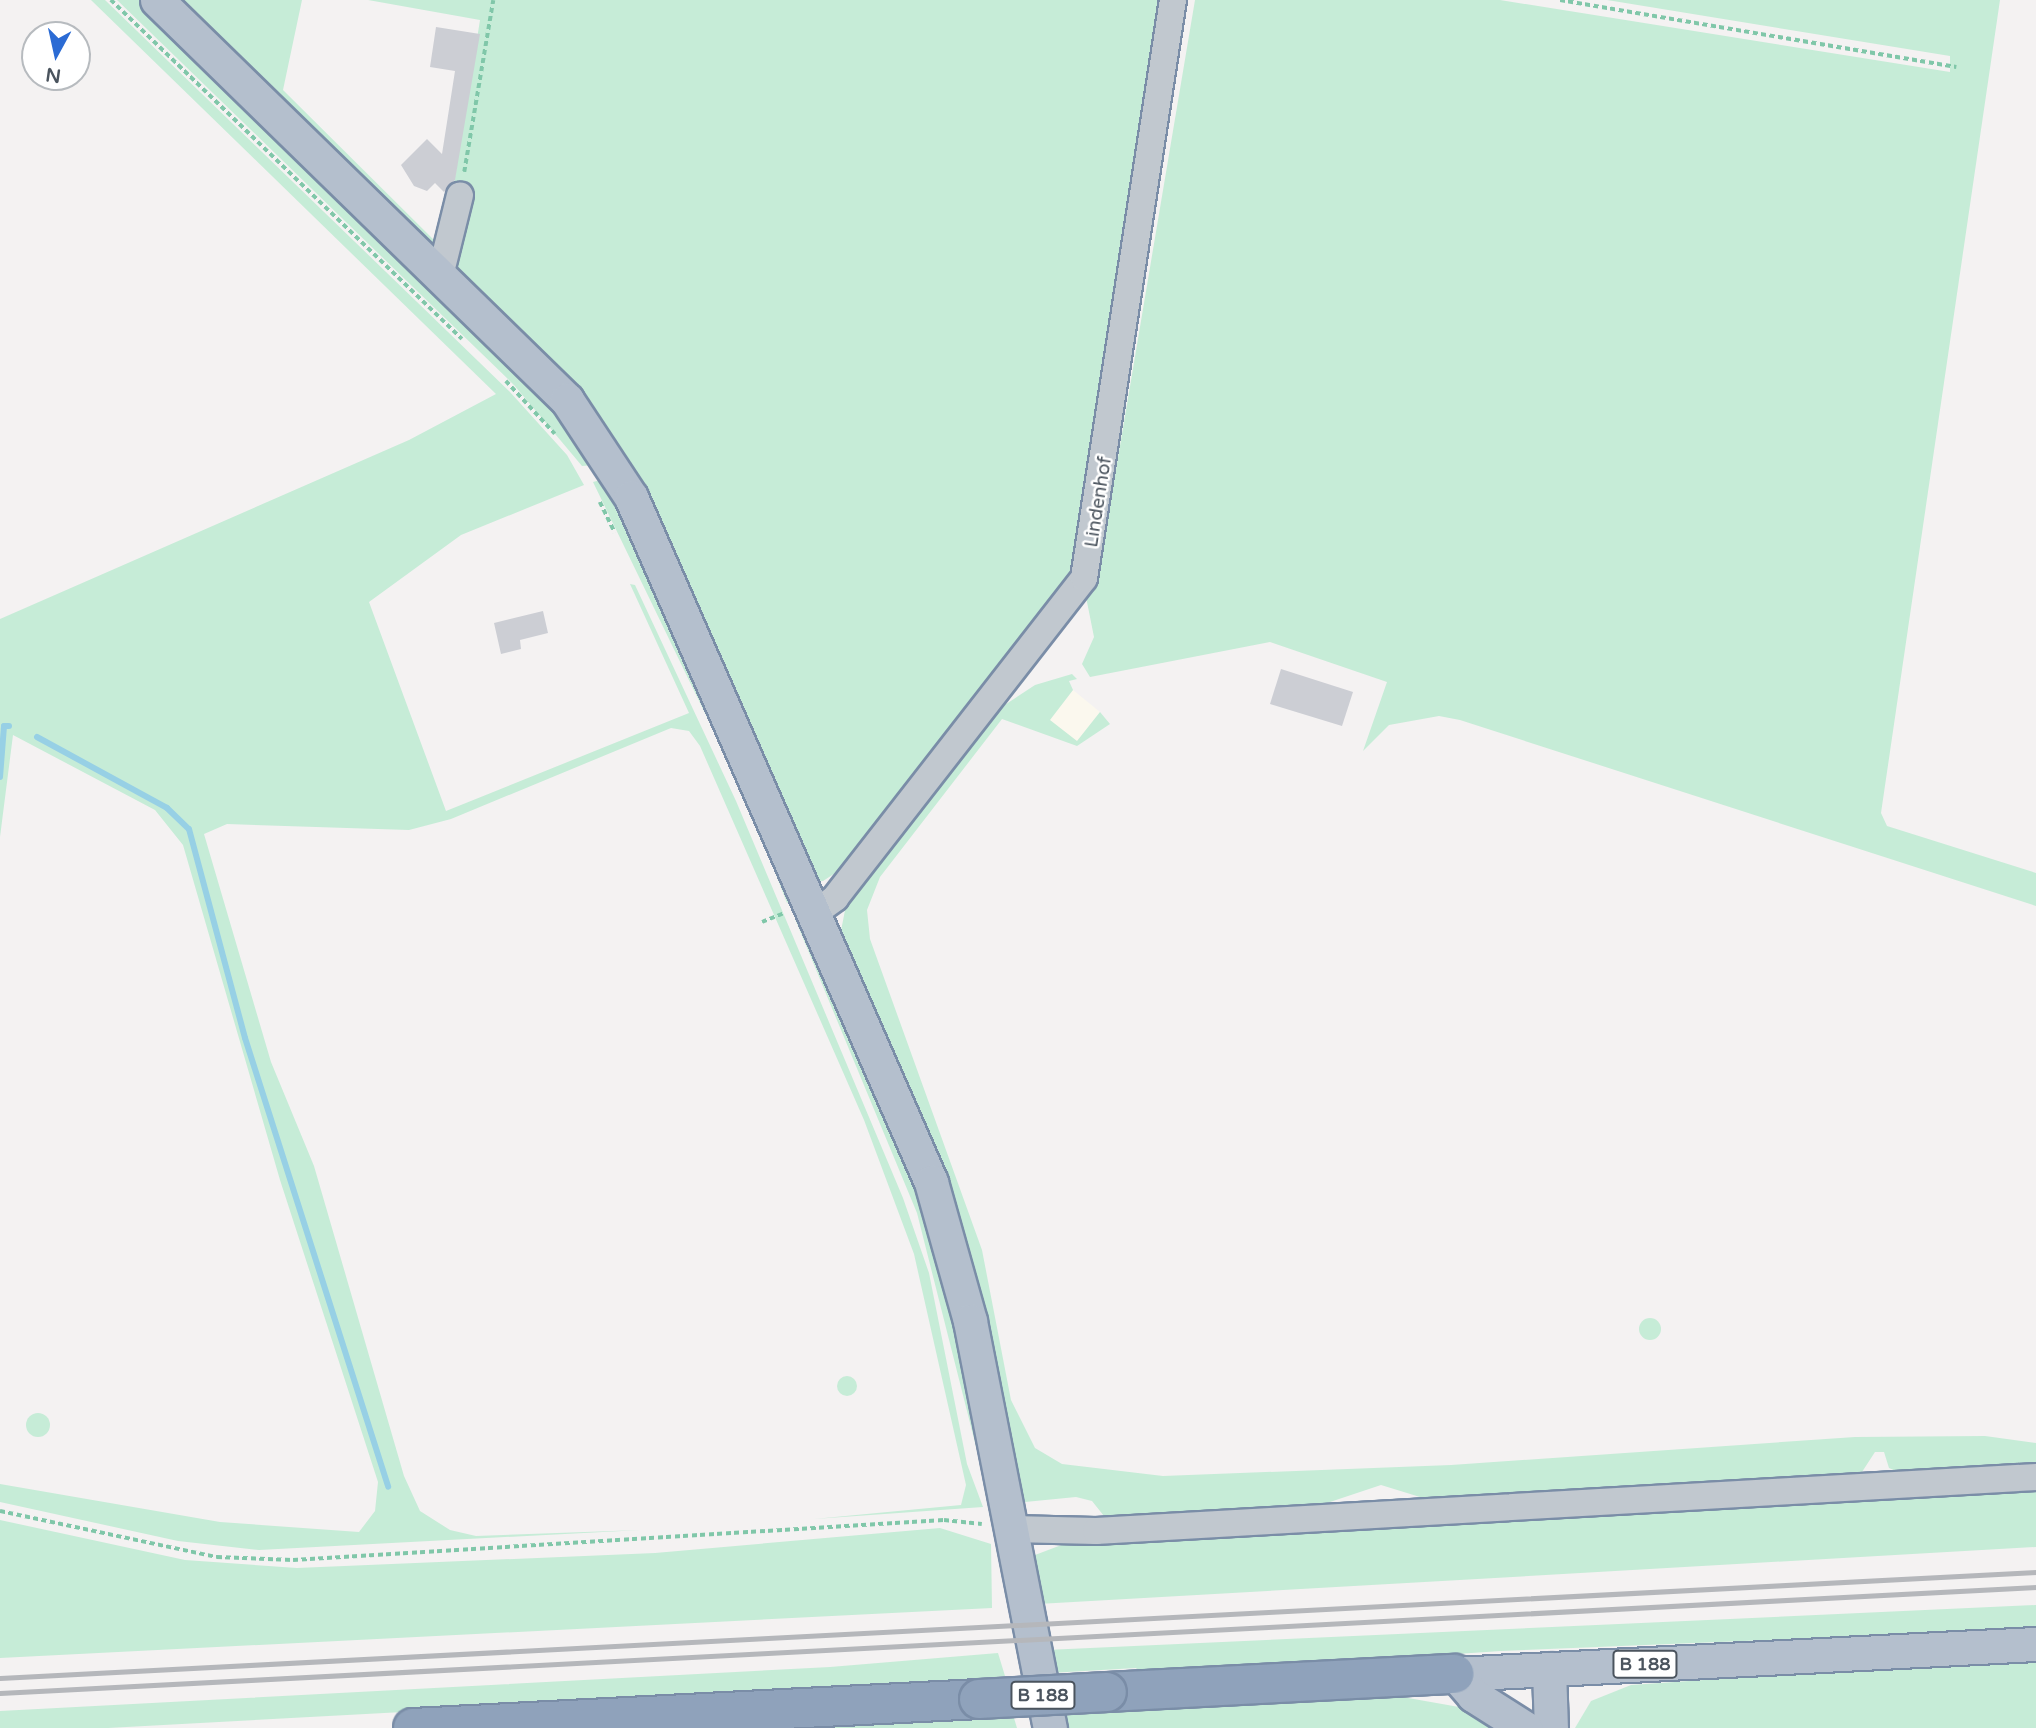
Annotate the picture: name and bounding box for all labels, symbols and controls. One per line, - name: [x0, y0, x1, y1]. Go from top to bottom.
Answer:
- north arrow: [21, 21, 91, 91]
- text: N: [44, 63, 62, 87]
- street label: Lindenhof: [1081, 455, 1117, 549]
- road number: B 188: [1612, 1650, 1678, 1679]
- road number: B 188: [1010, 1680, 1076, 1710]

